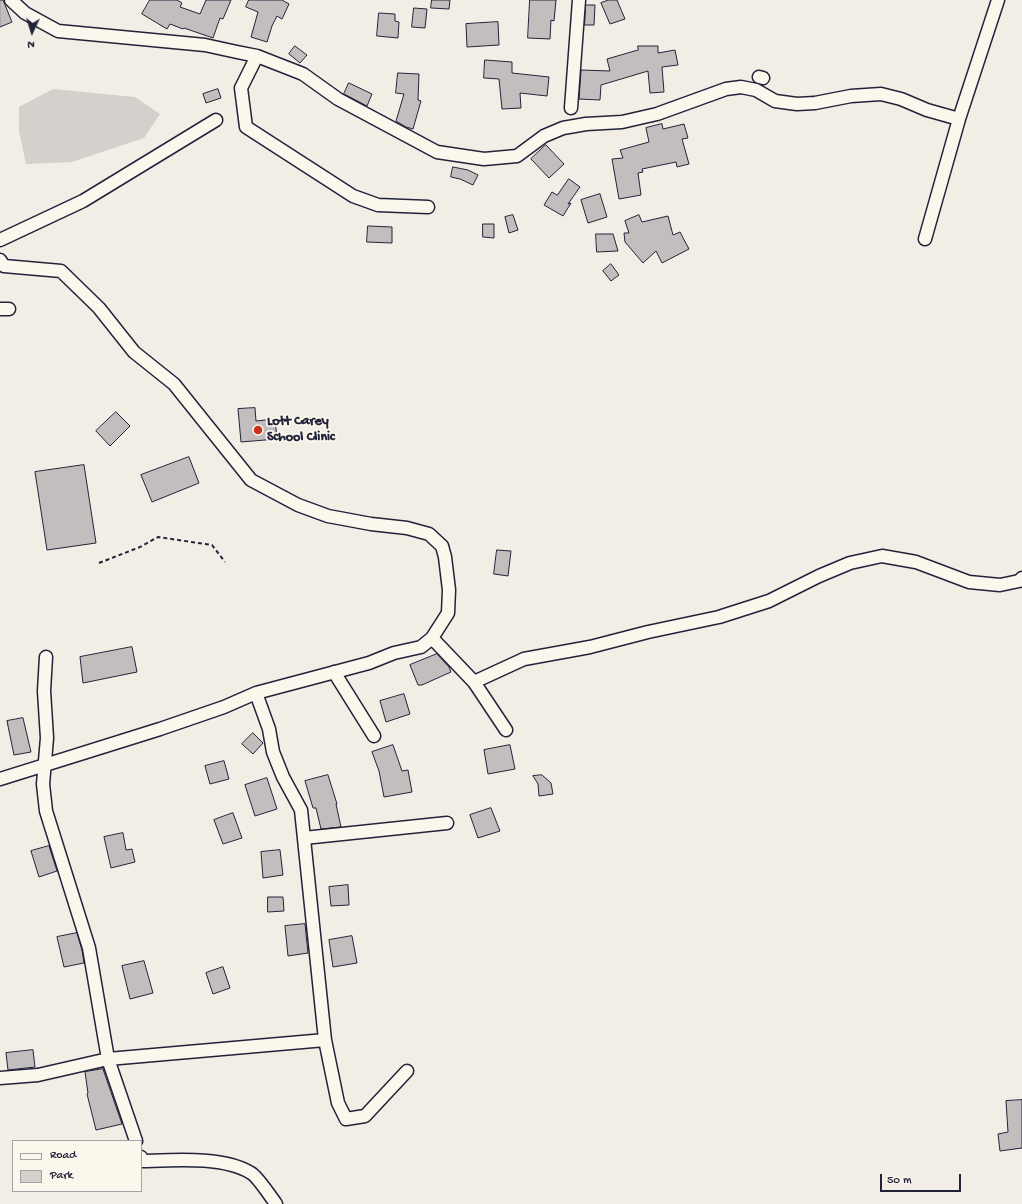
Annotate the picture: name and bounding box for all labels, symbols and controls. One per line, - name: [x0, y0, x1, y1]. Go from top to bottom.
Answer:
- north arrow: [12, 12, 52, 52]
- text: N: [27, 38, 35, 50]
- place label: Lott Carey School Clinic: [267, 414, 335, 446]
- marker: Lott Carey School Clinic: [252, 424, 264, 436]
- legend: [12, 1140, 142, 1192]
- text: Road: [50, 1149, 76, 1163]
- scale bar: [882, 1166, 963, 1192]
- text: Park: [50, 1169, 73, 1183]
- text: 50 m: [887, 1174, 912, 1188]

